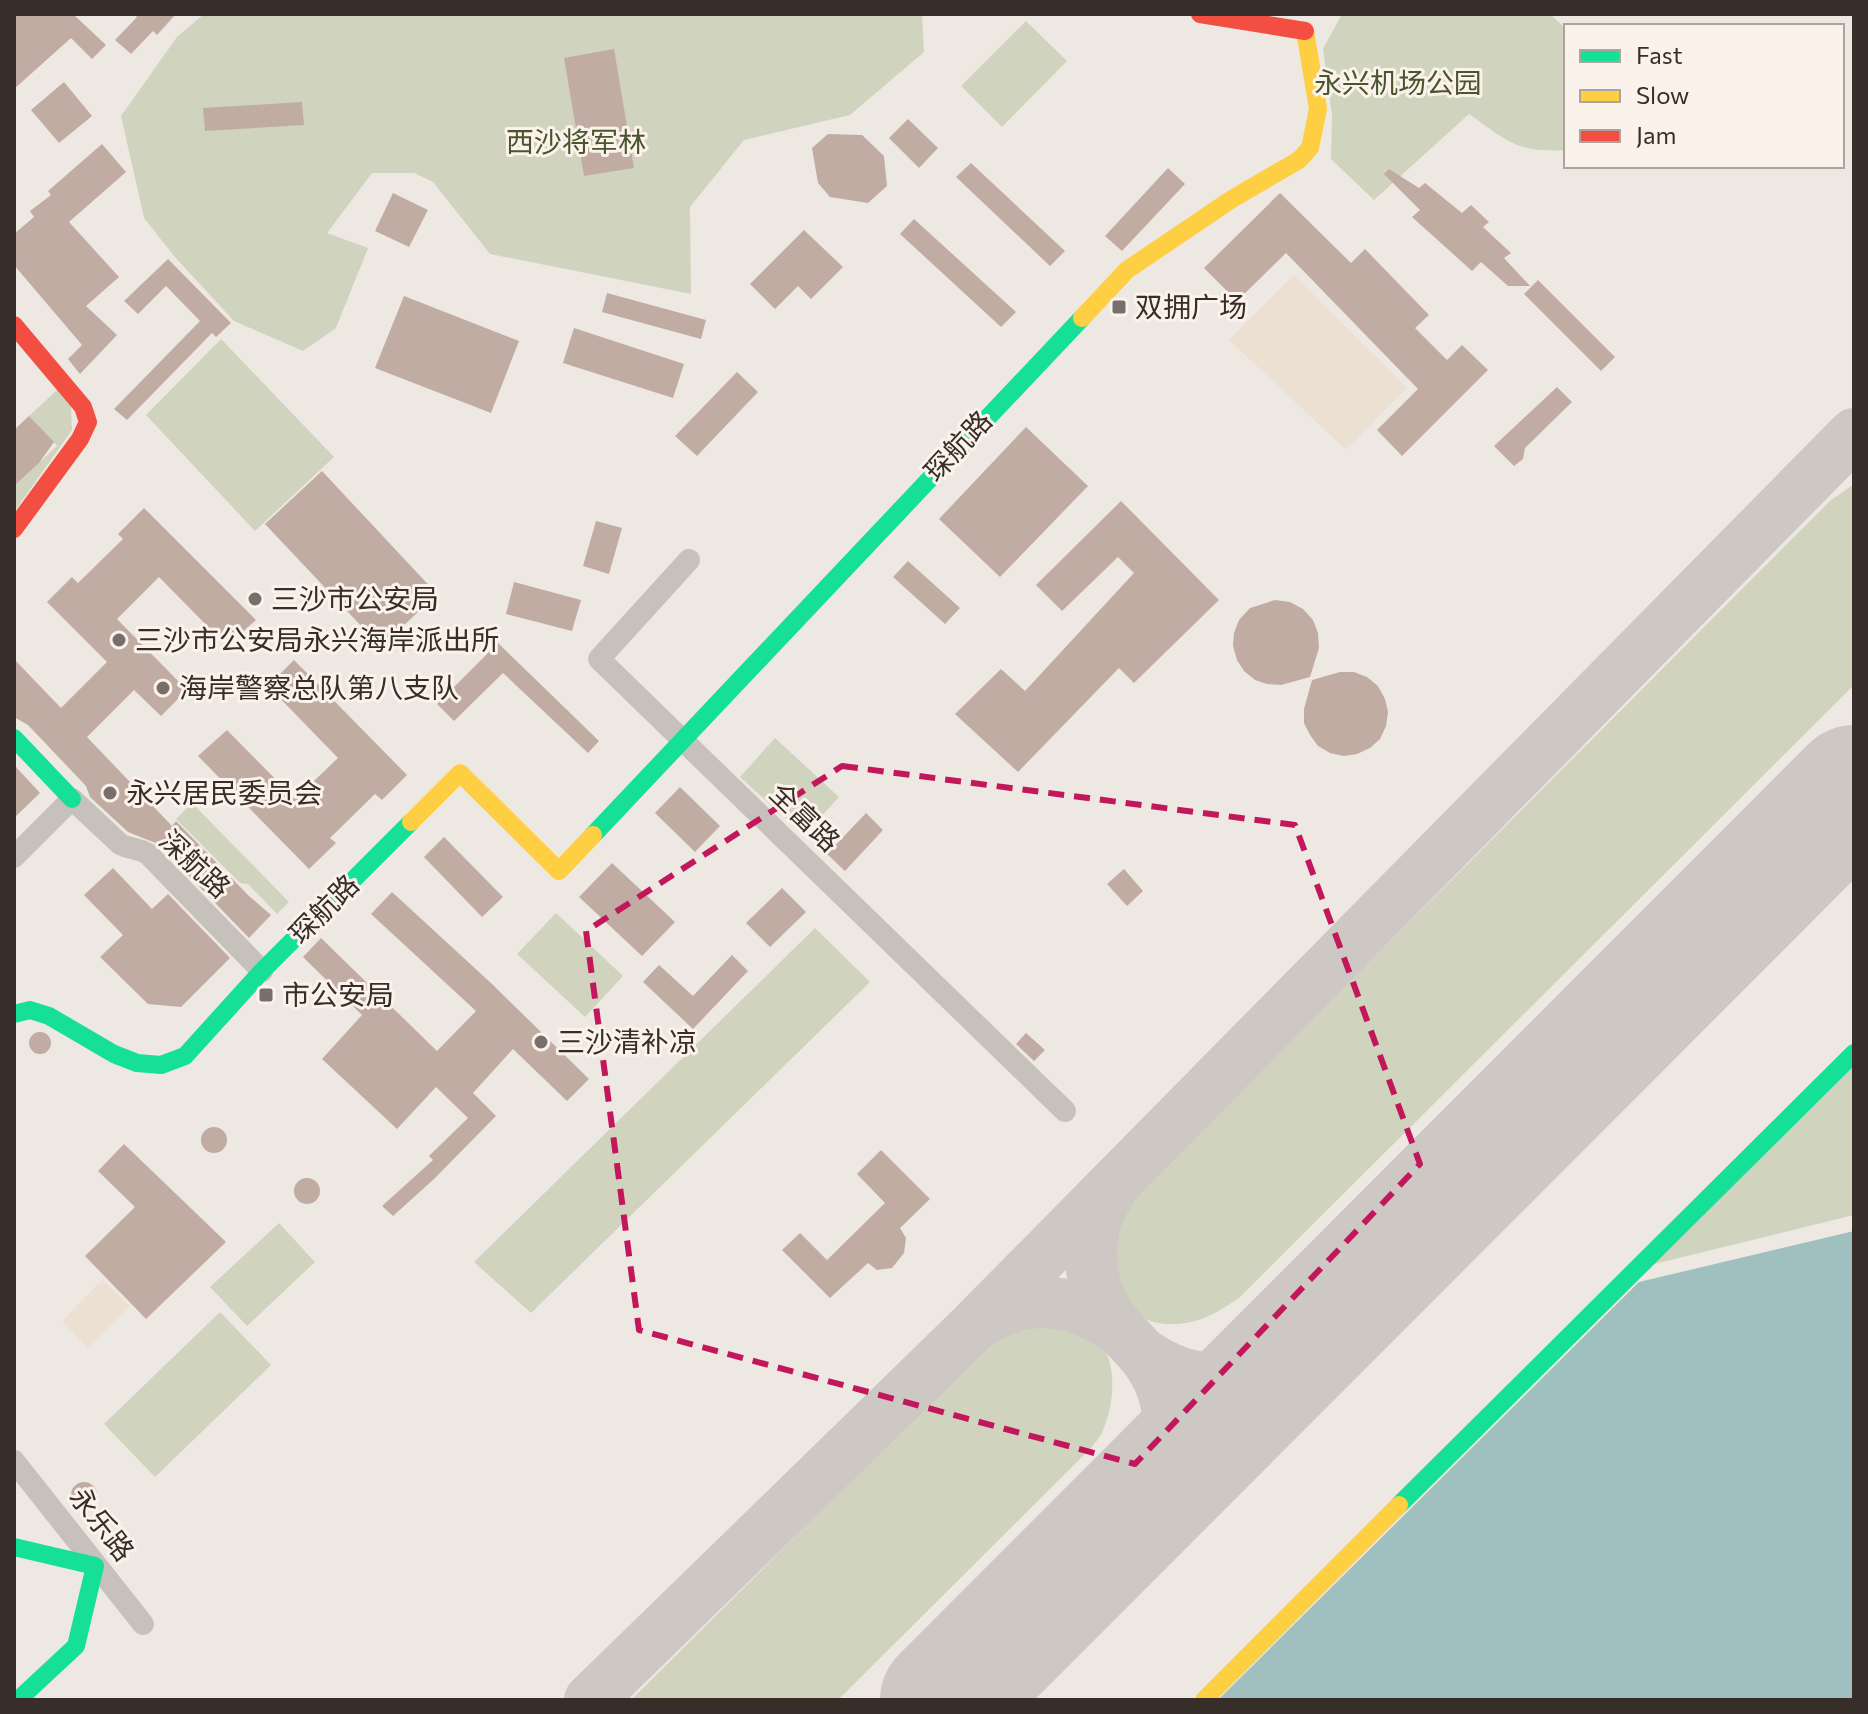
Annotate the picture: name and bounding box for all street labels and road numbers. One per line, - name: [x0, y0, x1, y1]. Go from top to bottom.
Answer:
- street label: 琛航路: [916, 403, 998, 488]
- street label: 全富路: [764, 775, 848, 858]
- street label: 深航路: [153, 822, 238, 904]
- street label: 琛航路: [282, 867, 365, 950]
- street label: 永乐路: [64, 1480, 142, 1567]

